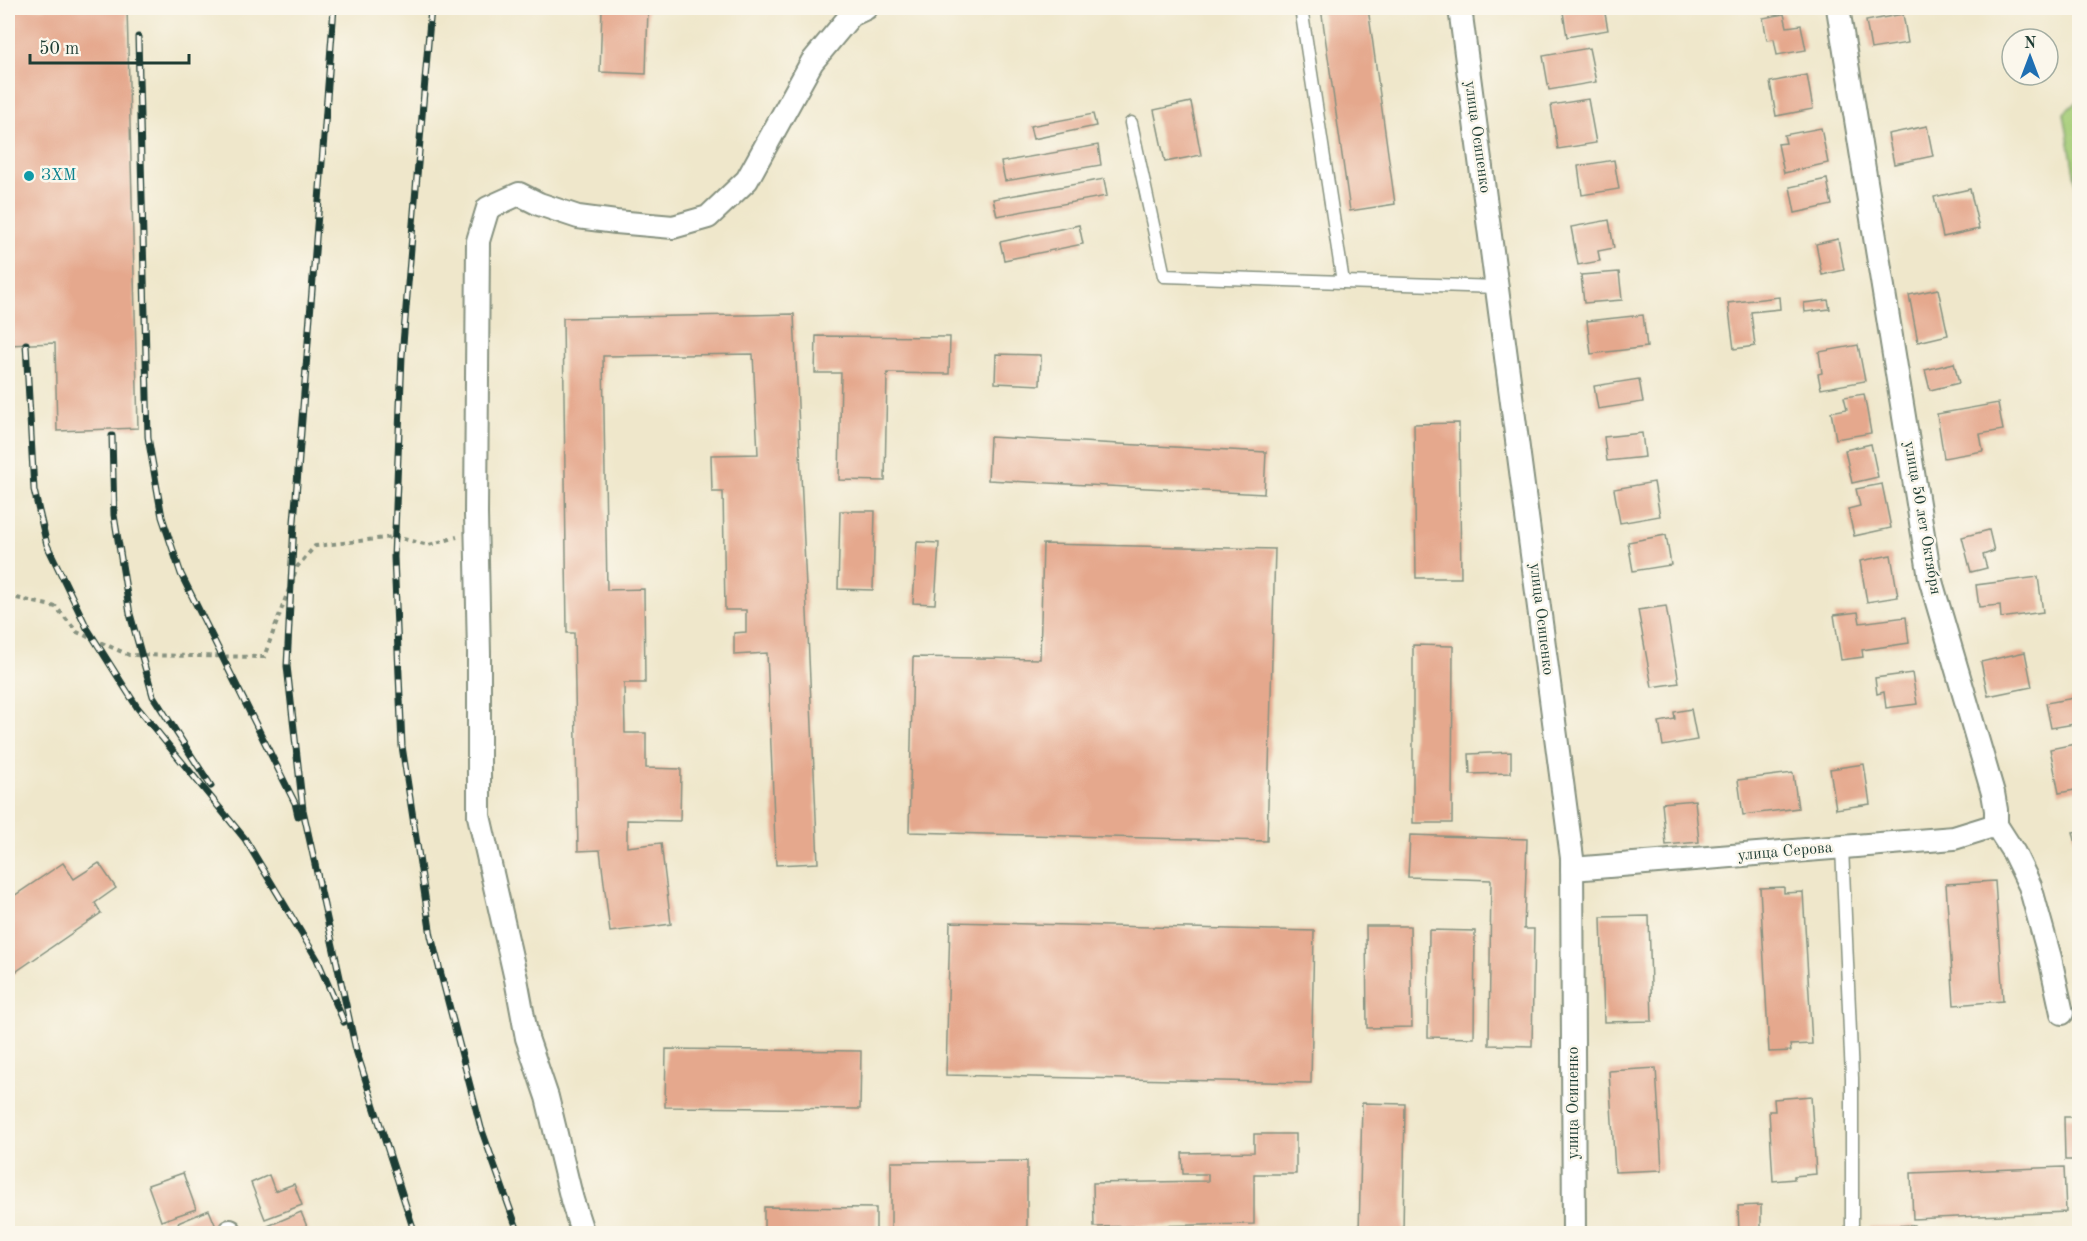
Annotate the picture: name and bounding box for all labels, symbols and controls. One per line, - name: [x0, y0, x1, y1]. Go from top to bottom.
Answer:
- scale bar: [30, 27, 189, 65]
- north arrow: [2000, 27, 2060, 87]
- text: N: [2024, 36, 2037, 52]
- text: 50 m: [39, 40, 79, 58]
- street label: улица Осипенко: [1461, 80, 1493, 194]
- place label: ЗХМ: [41, 168, 76, 184]
- marker: ЗХМ: [22, 169, 36, 183]
- street label: улица 50 лет Октября: [1901, 440, 1943, 596]
- street label: улица Осипенко: [1526, 562, 1556, 676]
- street label: улица Серова: [1737, 840, 1833, 864]
- street label: улица Осипенко: [1566, 1046, 1582, 1160]

